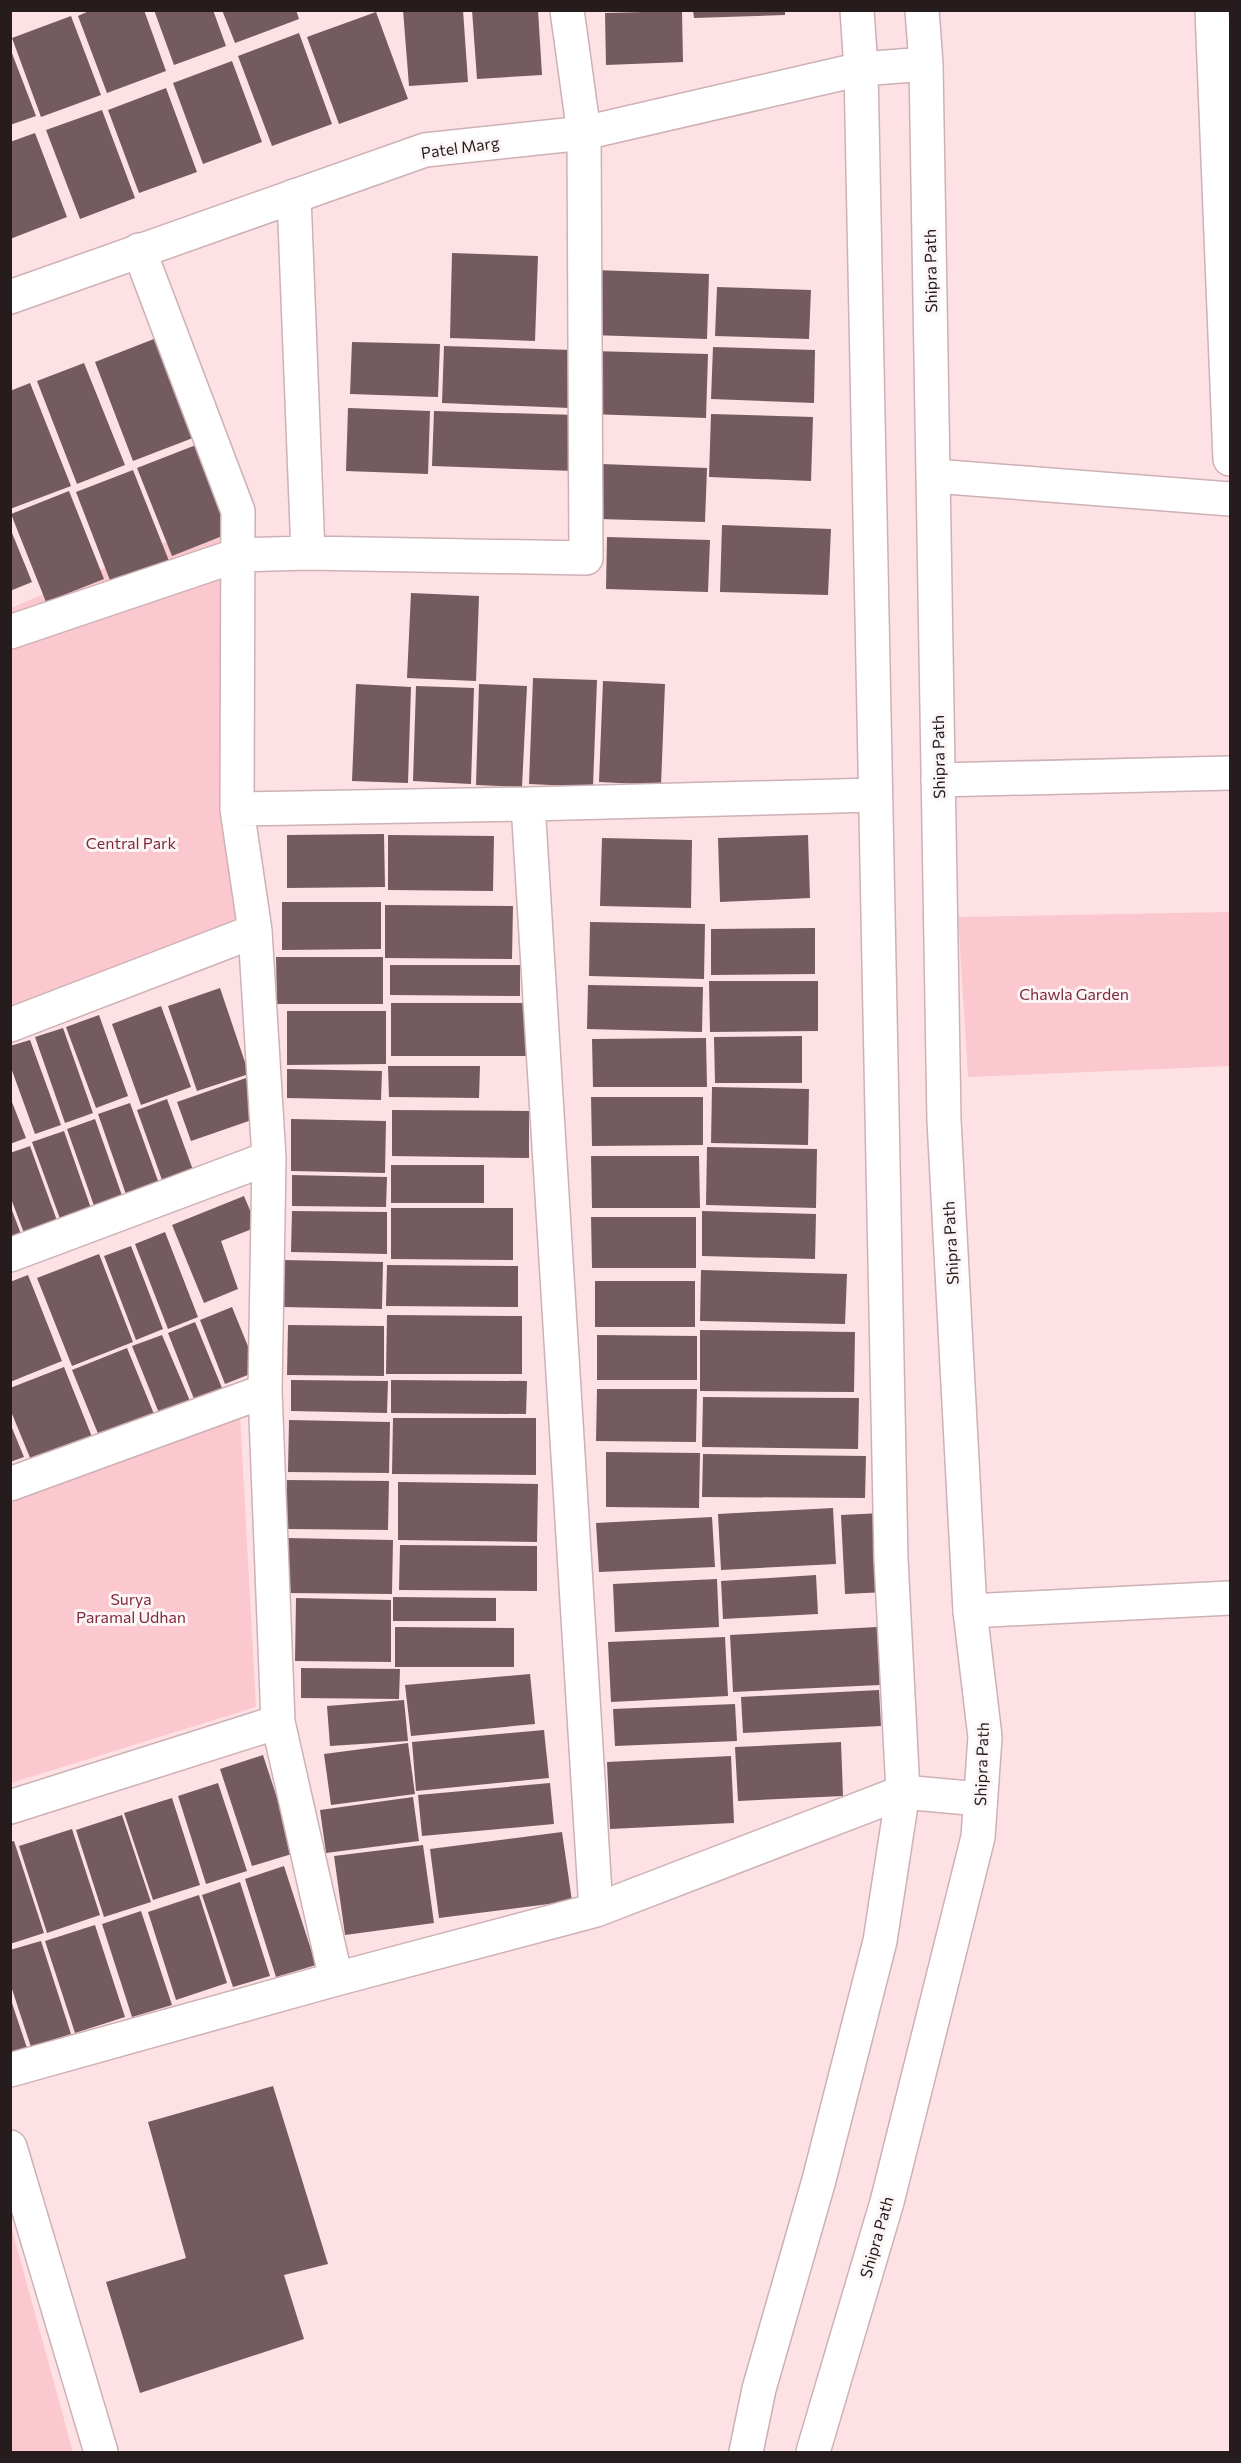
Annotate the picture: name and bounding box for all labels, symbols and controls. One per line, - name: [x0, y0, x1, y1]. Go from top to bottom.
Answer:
- street label: Patel Marg: [420, 132, 501, 162]
- street label: Shipra Path: [920, 229, 940, 313]
- street label: Shipra Path: [928, 715, 948, 799]
- park label: Central Park: [86, 833, 176, 852]
- park label: Chawla Garden: [1019, 984, 1129, 1003]
- street label: Shipra Path: [938, 1201, 962, 1285]
- park label: Surya Paramal Udhan: [76, 1589, 186, 1626]
- street label: Shipra Path: [970, 1722, 992, 1806]
- street label: Shipra Path: [855, 2194, 897, 2280]

